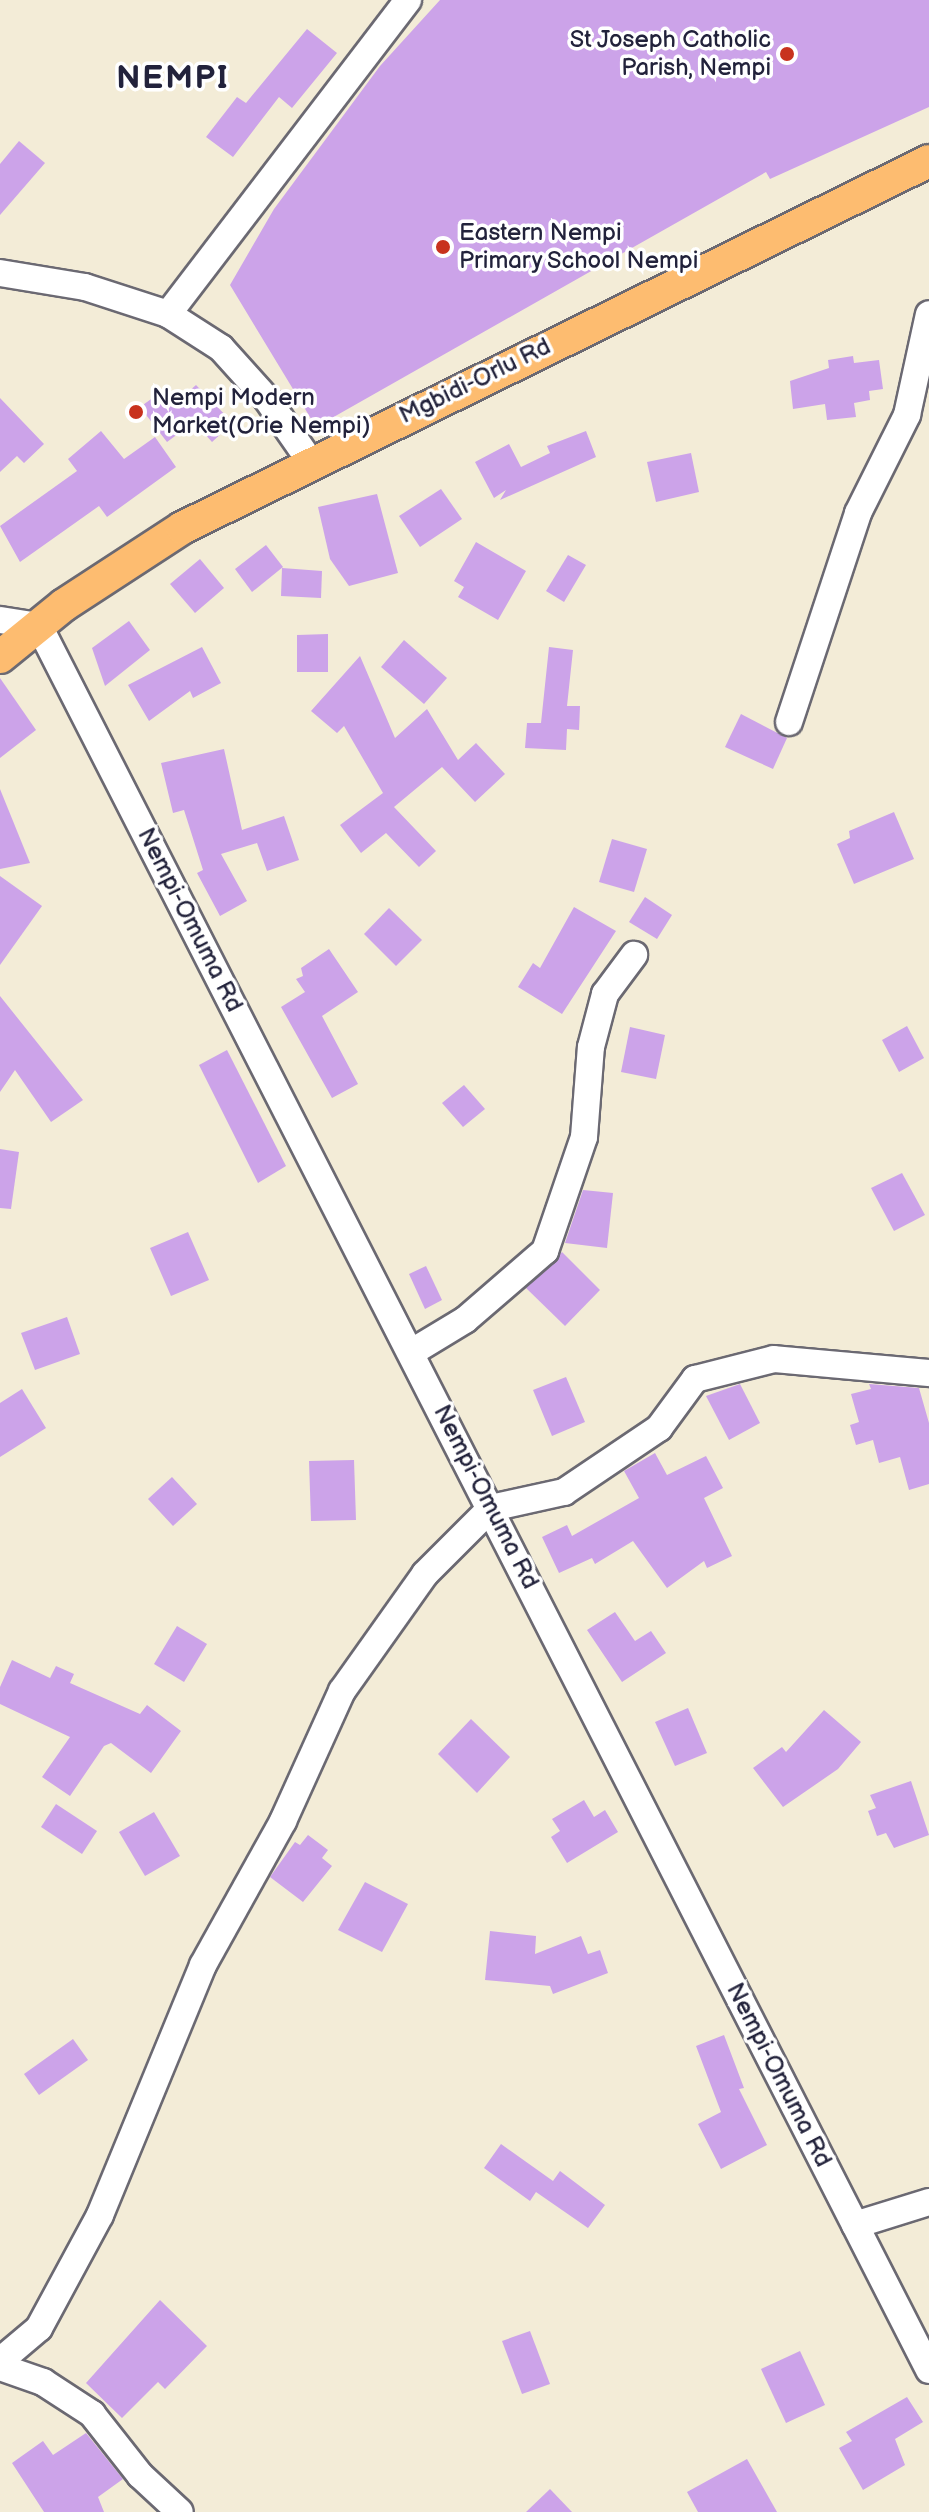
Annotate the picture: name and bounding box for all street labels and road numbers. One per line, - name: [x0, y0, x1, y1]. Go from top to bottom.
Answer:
- street label: Mgbidi-Orlu Rd: [395, 332, 555, 430]
- street label: Nempi-Omuma Rd: [131, 823, 249, 1017]
- street label: Nempi-Omuma Rd: [427, 1400, 545, 1594]
- street label: Nempi-Omuma Rd: [720, 1978, 838, 2172]

